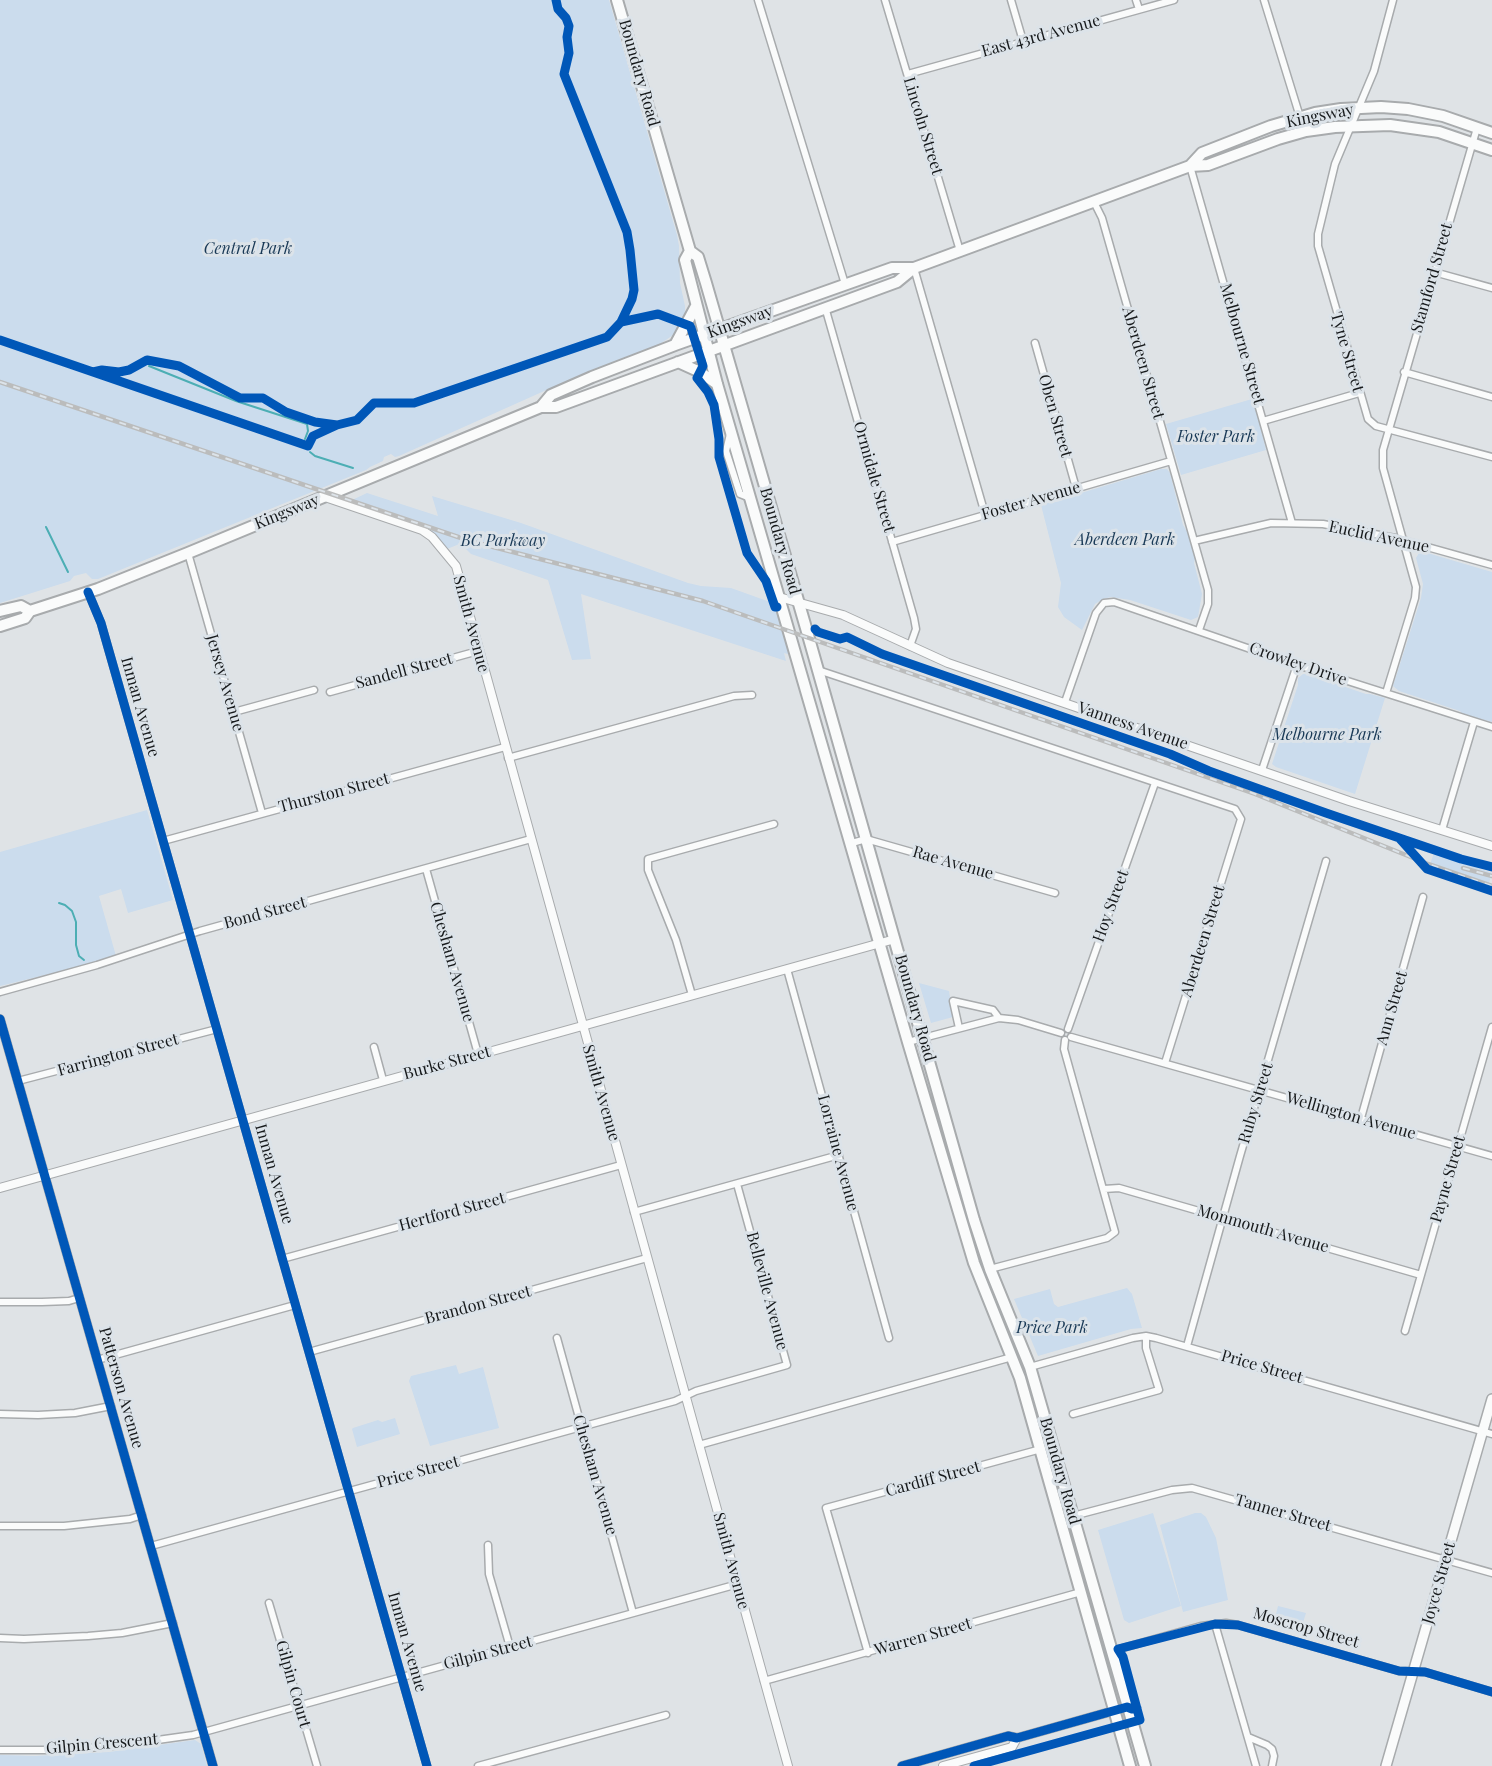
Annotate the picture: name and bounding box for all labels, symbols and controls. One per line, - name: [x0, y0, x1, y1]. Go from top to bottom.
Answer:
- street label: East 43rd Avenue: [979, 11, 1103, 61]
- street label: Boundary Road: [615, 17, 663, 129]
- street label: Lincoln Street: [899, 75, 947, 177]
- street label: Kingsway: [1285, 100, 1355, 132]
- street label: Stamford Street: [1407, 221, 1457, 335]
- park label: Central Park: [204, 239, 292, 259]
- street label: Melbourne Street: [1216, 281, 1268, 407]
- street label: Kingsway: [705, 301, 775, 343]
- street label: Aberdeen Street: [1118, 305, 1168, 421]
- street label: Tyne Street: [1326, 310, 1368, 394]
- street label: Oben Street: [1034, 372, 1076, 460]
- street label: Ormidale Street: [849, 419, 899, 535]
- park label: Foster Park: [1177, 427, 1255, 447]
- street label: Foster Avenue: [979, 478, 1083, 524]
- street label: Boundary Road: [756, 485, 804, 597]
- street label: Kingsway: [252, 490, 322, 534]
- street label: Euclid Avenue: [1327, 517, 1431, 557]
- park label: Aberdeen Park: [1075, 530, 1175, 550]
- park label: BC Parkway: [461, 531, 545, 551]
- street label: Smith Avenue: [449, 574, 493, 674]
- street label: Jersey Avenue: [202, 632, 248, 734]
- street label: Crowley Drive: [1247, 638, 1349, 690]
- street label: Sandell Street: [353, 649, 455, 693]
- street label: Inman Avenue: [117, 655, 163, 759]
- street label: Vanness Avenue: [1075, 698, 1191, 754]
- park label: Melbourne Park: [1272, 725, 1382, 745]
- street label: Thurston Street: [277, 769, 391, 817]
- street label: Rae Avenue: [910, 842, 996, 884]
- street label: Hoy Street: [1089, 867, 1133, 945]
- street label: Aberdeen Street: [1177, 883, 1229, 999]
- street label: Bond Street: [222, 893, 308, 933]
- street label: Chesham Avenue: [426, 900, 478, 1024]
- street label: Boundary Road: [891, 952, 939, 1064]
- street label: Ann Street: [1372, 969, 1412, 1047]
- street label: Farrington Street: [55, 1030, 181, 1080]
- street label: Burke Street: [401, 1042, 493, 1084]
- street label: Smith Avenue: [578, 1043, 624, 1143]
- street label: Ruby Street: [1235, 1060, 1277, 1146]
- street label: Wellington Avenue: [1284, 1088, 1418, 1144]
- street label: Lorraine Avenue: [813, 1093, 863, 1213]
- street label: Inman Avenue: [251, 1122, 297, 1226]
- street label: Payne Street: [1426, 1133, 1470, 1225]
- street label: Hertford Street: [397, 1189, 507, 1235]
- street label: Monmouth Avenue: [1195, 1201, 1331, 1257]
- street label: Belleville Avenue: [742, 1230, 792, 1352]
- street label: Brandon Street: [423, 1282, 533, 1328]
- park label: Price Park: [1016, 1318, 1088, 1338]
- street label: Patterson Avenue: [94, 1325, 148, 1451]
- street label: Price Street: [1219, 1346, 1305, 1388]
- street label: Chesham Avenue: [569, 1413, 621, 1537]
- street label: Boundary Road: [1036, 1415, 1084, 1527]
- street label: Price Street: [375, 1452, 461, 1492]
- street label: Cardiff Street: [884, 1457, 982, 1501]
- street label: Tanner Street: [1233, 1490, 1333, 1536]
- street label: Smith Avenue: [709, 1511, 753, 1611]
- street label: Joyce Street: [1418, 1540, 1460, 1626]
- street label: Inman Avenue: [384, 1590, 430, 1694]
- street label: Moscrop Street: [1251, 1604, 1361, 1652]
- street label: Warren Street: [872, 1614, 974, 1660]
- street label: Gilpin Street: [442, 1632, 534, 1674]
- street label: Gilpin Court: [271, 1638, 315, 1730]
- street label: Gilpin Crescent: [45, 1730, 159, 1758]

